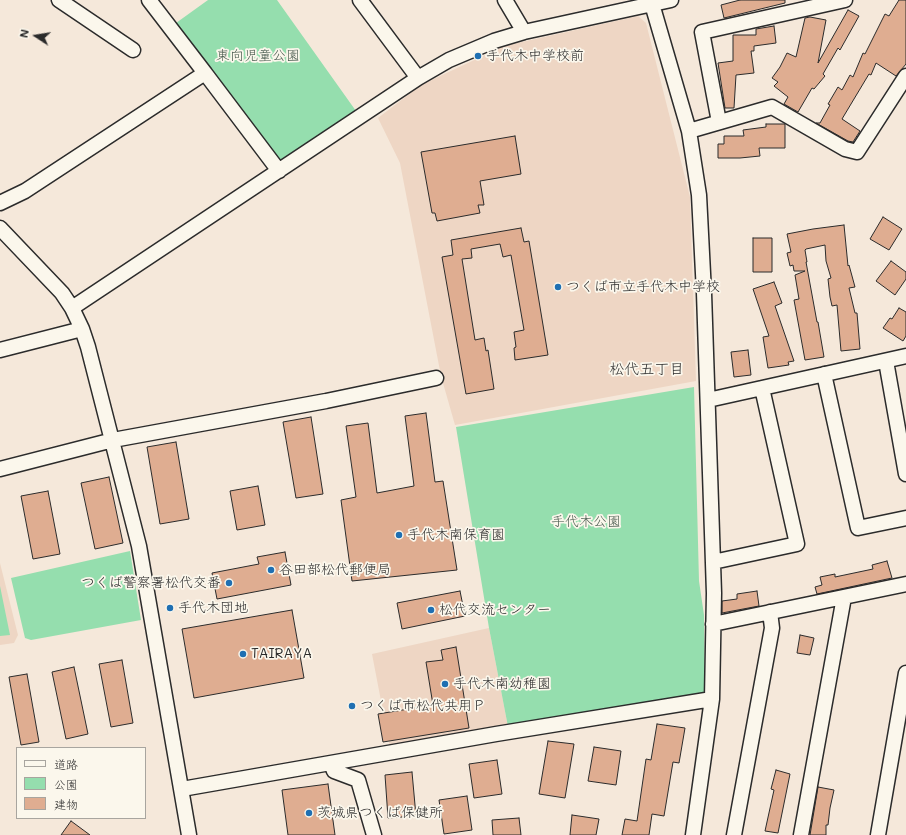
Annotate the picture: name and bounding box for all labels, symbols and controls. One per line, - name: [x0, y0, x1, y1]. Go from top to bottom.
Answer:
- north arrow: [16, 16, 56, 56]
- text: N: [16, 28, 32, 39]
- park label: 東向児童公園: [216, 48, 300, 64]
- place label: 手代木中学校前: [486, 48, 584, 64]
- marker: 手代木中学校前: [473, 51, 483, 61]
- place label: つくば市立手代木中学校: [566, 279, 720, 295]
- marker: つくば市立手代木中学校: [553, 282, 563, 292]
- district label: 松代五丁目: [610, 360, 684, 378]
- park label: 手代木公園: [551, 514, 621, 530]
- place label: 手代木南保育園: [407, 527, 505, 543]
- marker: 手代木南保育園: [394, 530, 404, 540]
- place label: 谷田部松代郵便局: [279, 562, 391, 578]
- marker: 谷田部松代郵便局: [266, 565, 276, 575]
- place label: つくば警察署松代交番: [81, 575, 221, 591]
- marker: つくば警察署松代交番: [224, 578, 234, 588]
- place label: 手代木団地: [178, 600, 248, 616]
- place label: 松代交流センター: [439, 602, 551, 618]
- marker: 手代木団地: [165, 603, 175, 613]
- marker: 松代交流センター: [426, 605, 436, 615]
- place label: TAIRAYA: [251, 646, 312, 662]
- marker: TAIRAYA: [238, 649, 248, 659]
- place label: 手代木南幼稚園: [453, 676, 551, 692]
- marker: 手代木南幼稚園: [440, 679, 450, 689]
- place label: つくば市松代共用Ｐ: [360, 698, 486, 714]
- marker: つくば市松代共用Ｐ: [347, 701, 357, 711]
- legend: [16, 747, 146, 819]
- text: 道路: [54, 756, 78, 772]
- text: 公園: [54, 776, 78, 792]
- text: 建物: [54, 796, 78, 812]
- place label: 茨城県つくば保健所: [317, 805, 443, 821]
- marker: 茨城県つくば保健所: [304, 808, 314, 818]

